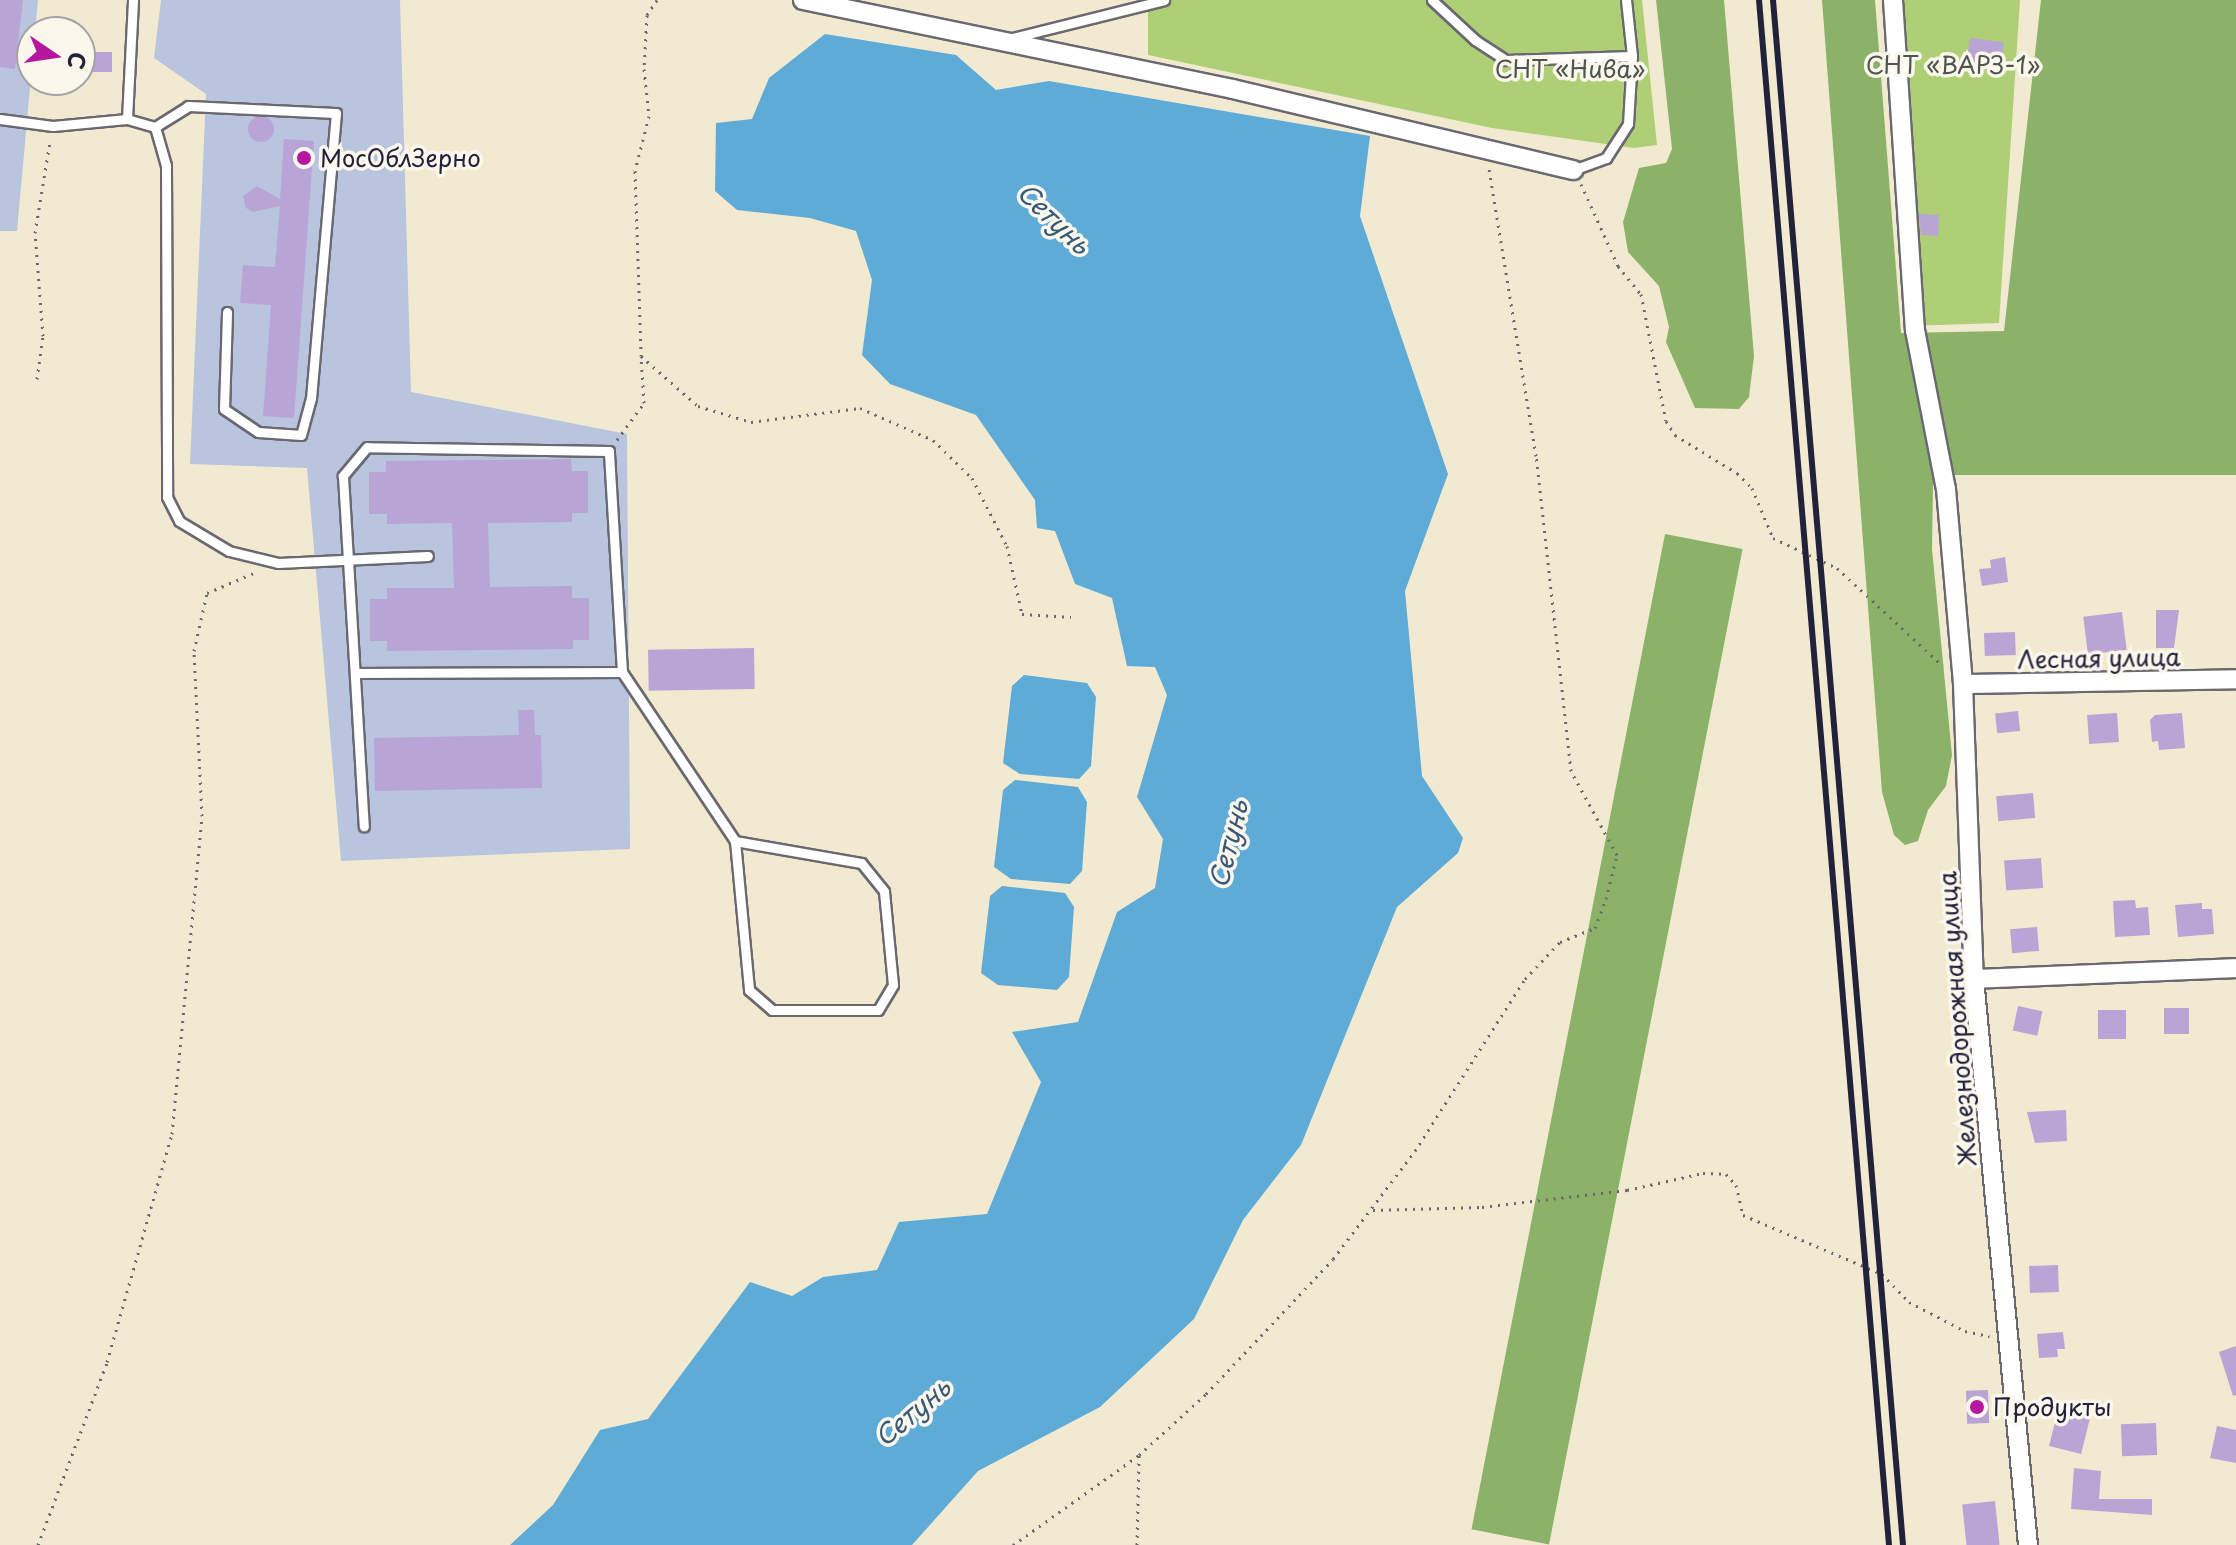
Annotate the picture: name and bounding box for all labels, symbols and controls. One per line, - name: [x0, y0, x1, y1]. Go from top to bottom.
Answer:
- north arrow: [16, 16, 96, 96]
- text: С: [60, 49, 96, 73]
- park label: СНТ «ВАРЗ-1»: [1866, 51, 2040, 79]
- park label: СНТ «Нива»: [1495, 55, 1645, 83]
- place label: МосОблЗерно: [320, 144, 481, 172]
- marker: МосОблЗерно: [295, 149, 313, 167]
- water label: Сетунь: [1011, 176, 1097, 260]
- street label: Лесная улица: [2016, 642, 2182, 674]
- water label: Сетунь: [1202, 797, 1254, 891]
- street label: Железнодорожная улица: [1932, 870, 1982, 1168]
- water label: Сетунь: [868, 1371, 956, 1453]
- place label: Продукты: [1993, 1393, 2112, 1421]
- marker: Продукты: [1968, 1398, 1986, 1416]

